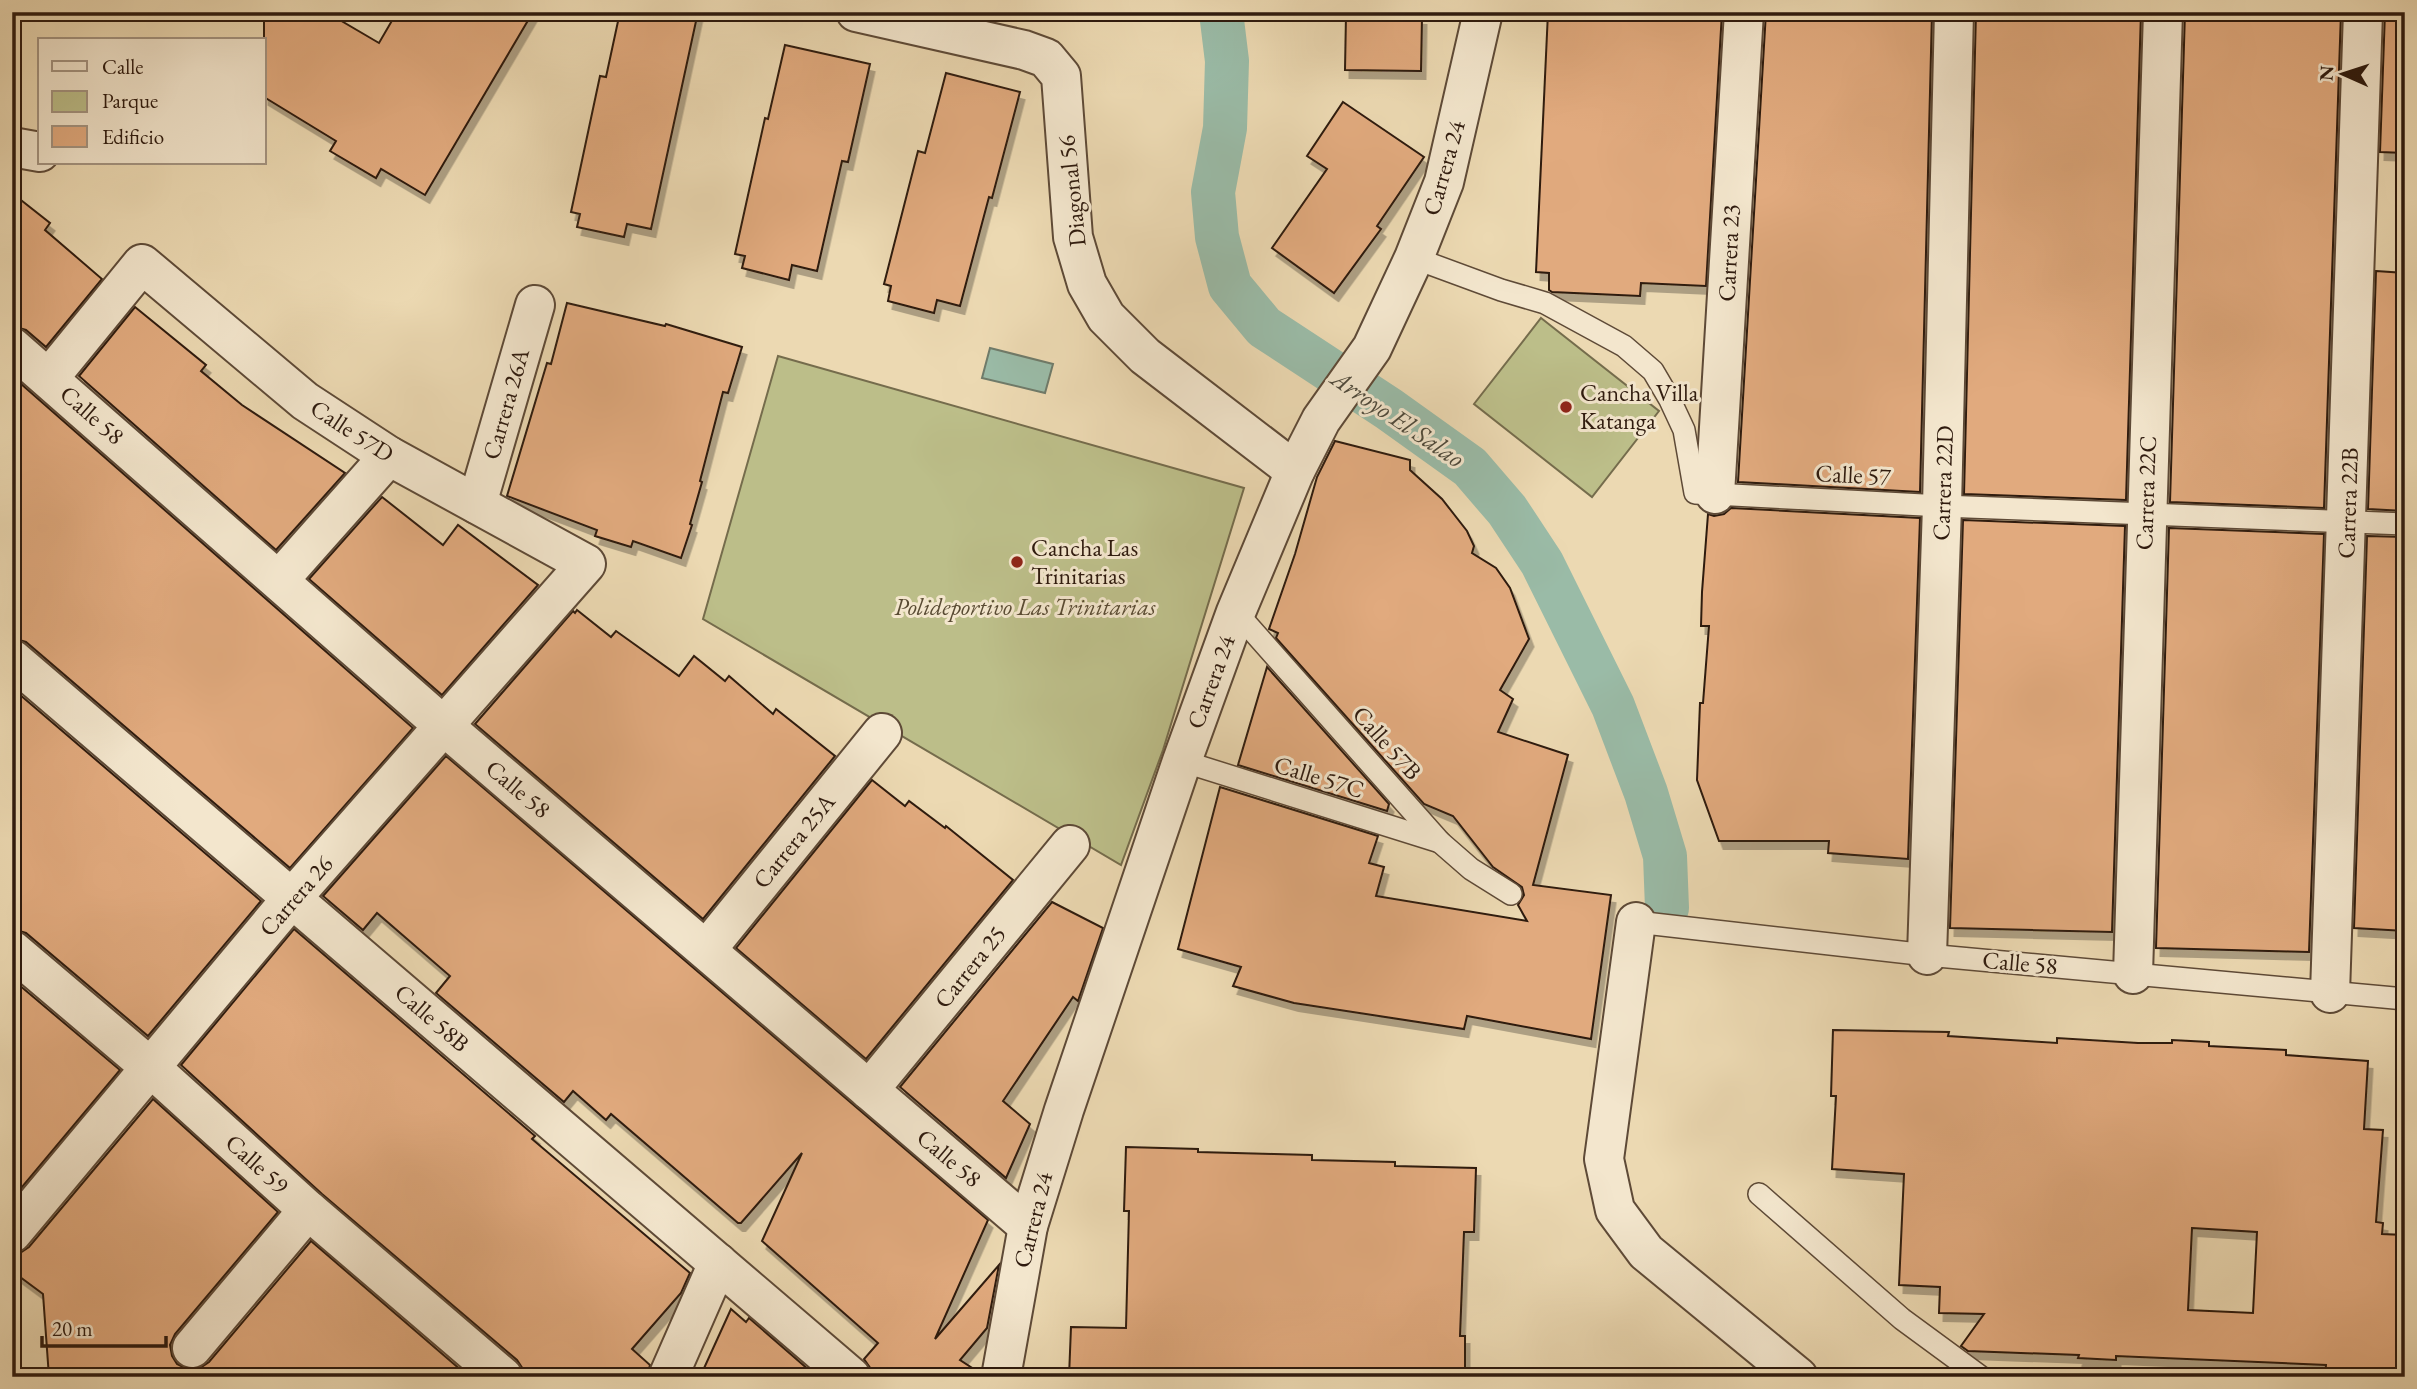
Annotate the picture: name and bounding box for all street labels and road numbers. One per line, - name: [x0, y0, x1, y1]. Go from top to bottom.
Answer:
- street label: Carrera 24: [1415, 116, 1472, 219]
- street label: Diagonal 56: [1050, 134, 1093, 248]
- street label: Carrera 23: [1710, 204, 1747, 302]
- street label: Carrera 26A: [475, 344, 536, 463]
- street label: Calle 58: [54, 378, 131, 451]
- street label: Calle 57D: [305, 392, 400, 469]
- street label: Carrera 22D: [1925, 425, 1960, 541]
- street label: Carrera 22C: [2128, 435, 2163, 551]
- street label: Carrera 22B: [2330, 447, 2365, 559]
- street label: Calle 57: [1815, 457, 1892, 492]
- street label: Carrera 24: [1179, 630, 1242, 733]
- street label: Calle 57B: [1346, 699, 1429, 786]
- street label: Calle 57C: [1270, 748, 1368, 805]
- street label: Calle 58: [479, 753, 557, 825]
- street label: Carrera 25A: [746, 786, 842, 895]
- street label: Carrera 26: [252, 849, 339, 943]
- street label: Carrera 25: [927, 919, 1012, 1014]
- street label: Calle 58: [1981, 944, 2059, 981]
- street label: Calle 58B: [388, 977, 476, 1059]
- street label: Calle 58: [910, 1122, 988, 1194]
- street label: Calle 59: [219, 1127, 296, 1201]
- street label: Carrera 24: [1006, 1168, 1059, 1271]

